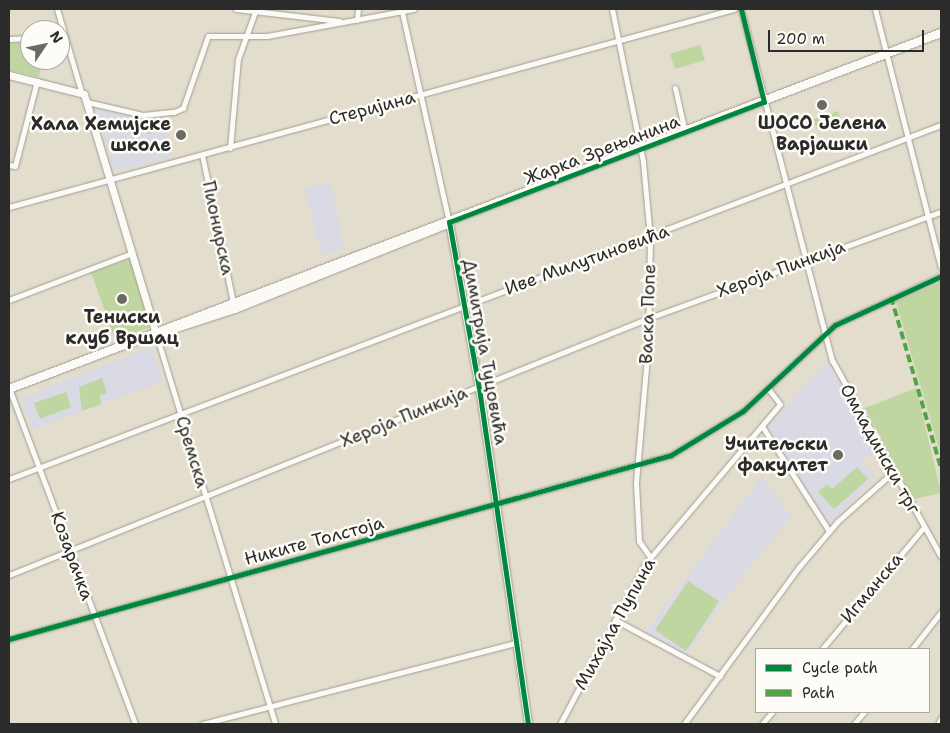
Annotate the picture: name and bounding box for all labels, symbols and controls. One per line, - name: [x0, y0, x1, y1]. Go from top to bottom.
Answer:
- north arrow: [20, 20, 70, 70]
- scale bar: [770, 20, 926, 52]
- text: N: [46, 28, 67, 47]
- text: 200 m: [776, 29, 825, 49]
- street label: Стеријина: [326, 86, 418, 130]
- marker: ШОСО Јелена Варјашки: [816, 99, 828, 111]
- street label: Жарка Зрењанина: [521, 110, 683, 190]
- place label: ШОСО Јелена Варјашки: [758, 113, 886, 156]
- place label: Хала Хемијске школе: [31, 114, 171, 156]
- marker: Хала Хемијске школе: [175, 129, 187, 141]
- street label: Пионирска: [197, 179, 239, 277]
- street label: Иве Милутиновића: [502, 220, 672, 300]
- street label: Хероја Пинкија: [714, 236, 848, 302]
- street label: Димитрија Туцовића: [458, 257, 512, 447]
- street label: Васка Попе: [635, 264, 661, 364]
- marker: Тениски клуб Вршац: [116, 293, 128, 305]
- place label: Тениски клуб Вршац: [65, 307, 179, 350]
- street label: Омладински трг: [835, 380, 925, 518]
- street label: Хероја Пинкија: [337, 382, 471, 452]
- street label: Сремска: [171, 413, 213, 491]
- place label: Учитељски факултет: [725, 434, 828, 476]
- marker: Учитељски факултет: [832, 449, 844, 461]
- street label: Козарачка: [46, 509, 98, 603]
- street label: Никите Толстоја: [242, 512, 386, 570]
- street label: Игманска: [836, 548, 908, 628]
- street label: Михајла Пупина: [570, 554, 660, 694]
- legend: [755, 648, 930, 713]
- text: Cycle path: [802, 658, 878, 678]
- text: Path: [802, 683, 835, 703]

